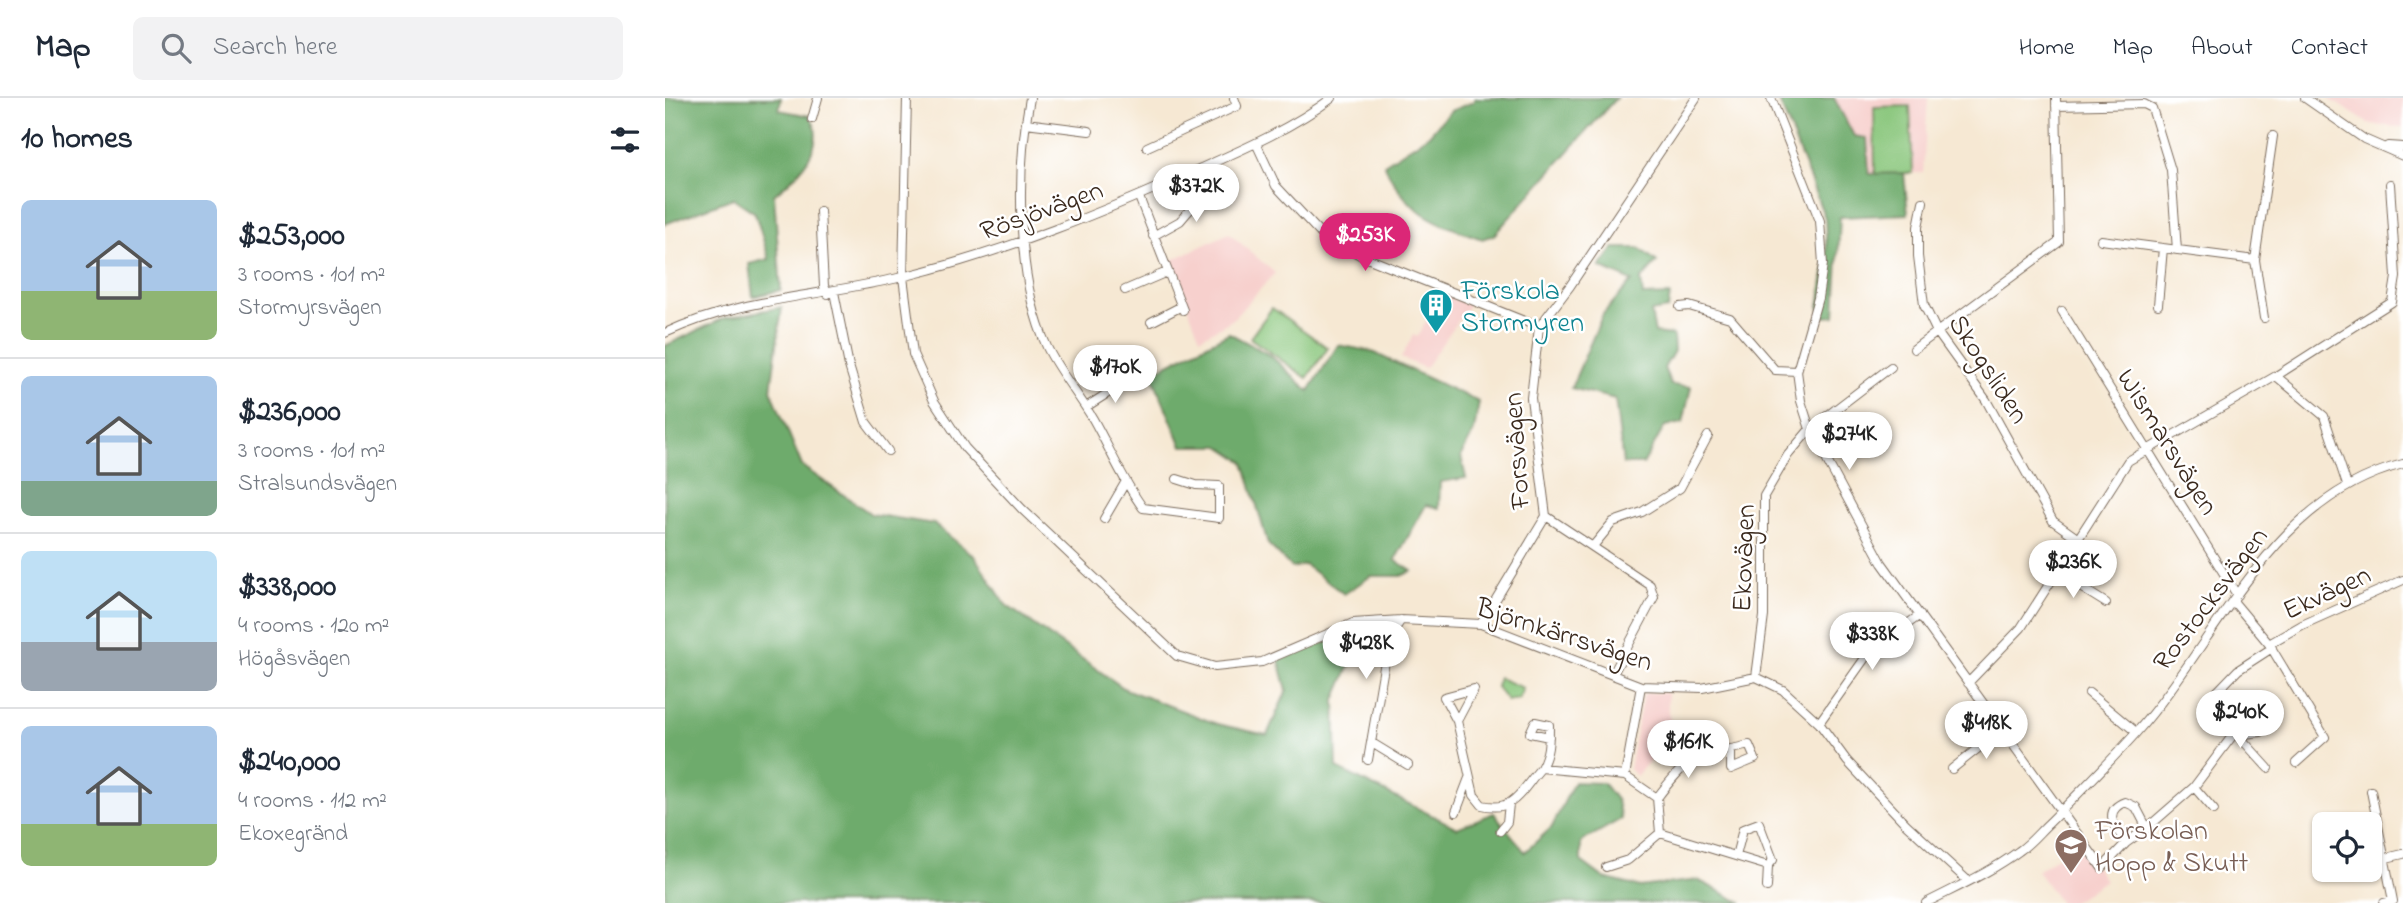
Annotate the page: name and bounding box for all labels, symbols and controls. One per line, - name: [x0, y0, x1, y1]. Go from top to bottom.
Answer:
- search box: [133, 17, 623, 80]
- text: Map: [35, 24, 91, 72]
- icon: search: [157, 29, 195, 67]
- text: Search here: [213, 29, 337, 67]
- text: Home: [2019, 31, 2075, 66]
- text: Map: [2113, 31, 2153, 66]
- text: About: [2191, 31, 2253, 66]
- text: Contact: [2291, 31, 2368, 66]
- text: 10 homes: [21, 118, 133, 162]
- icon: filters: [606, 121, 644, 159]
- pin: $372K: [1147, 164, 1245, 224]
- text: $372K: [1168, 170, 1224, 203]
- street label: Rösjövägen: [975, 171, 1110, 254]
- pin: $253K: [1316, 214, 1414, 273]
- text: $253,000: [238, 215, 345, 259]
- text: $253K: [1335, 219, 1395, 252]
- icon: home: [77, 228, 161, 312]
- text: 3 rooms · 101 m²: [238, 259, 385, 292]
- place label: Förskola Stormyren: [1460, 272, 1584, 345]
- building icon: Förskola Stormyren: [1417, 286, 1455, 335]
- text: Stormyrsvägen: [238, 292, 382, 325]
- street label: Skogsliden: [1936, 307, 2038, 433]
- pin: $170K: [1066, 345, 1164, 405]
- text: $170K: [1089, 351, 1141, 384]
- street label: Wismarsvägen: [2105, 362, 2227, 524]
- text: $236,000: [238, 391, 341, 435]
- street label: Forsvägen: [1494, 391, 1543, 512]
- icon: home: [77, 404, 161, 488]
- pin: $274K: [1800, 412, 1898, 472]
- text: $274K: [1821, 418, 1877, 451]
- text: 3 rooms · 101 m²: [238, 435, 385, 468]
- text: Stralsundsvägen: [238, 468, 397, 501]
- street label: Ekovägen: [1723, 504, 1768, 613]
- street label: Rostocksvägen: [2144, 519, 2280, 681]
- pin: $236K: [2024, 540, 2122, 600]
- text: $236K: [2045, 546, 2101, 579]
- street label: Ekvägen: [2277, 556, 2378, 632]
- text: $338,000: [238, 566, 336, 610]
- icon: home: [77, 579, 161, 663]
- street label: Björnkärrsvägen: [1469, 588, 1657, 684]
- text: 4 rooms · 120 m²: [238, 610, 389, 643]
- pin: $338K: [1823, 612, 1921, 672]
- text: $338K: [1846, 618, 1898, 651]
- pin: $428K: [1317, 622, 1415, 681]
- text: $428K: [1339, 627, 1393, 660]
- text: Högåsvägen: [238, 643, 350, 676]
- pin: $240K: [2191, 690, 2289, 750]
- text: $240K: [2212, 696, 2268, 729]
- pin: $418K: [1937, 702, 2035, 761]
- text: $418K: [1961, 707, 2011, 740]
- pin: $161K: [1639, 720, 1737, 780]
- text: $161K: [1663, 726, 1713, 759]
- text: $240,000: [238, 741, 340, 785]
- icon: home: [77, 754, 161, 838]
- text: 4 rooms · 112 m²: [238, 785, 387, 818]
- place label: Förskolan Hopp & Skutt: [2094, 812, 2248, 885]
- map controls: [2312, 812, 2382, 882]
- button: locate: [2312, 812, 2382, 882]
- text: Ekoxegränd: [238, 818, 348, 851]
- school or university icon: Förskolan Hopp & Skutt: [2052, 826, 2090, 875]

